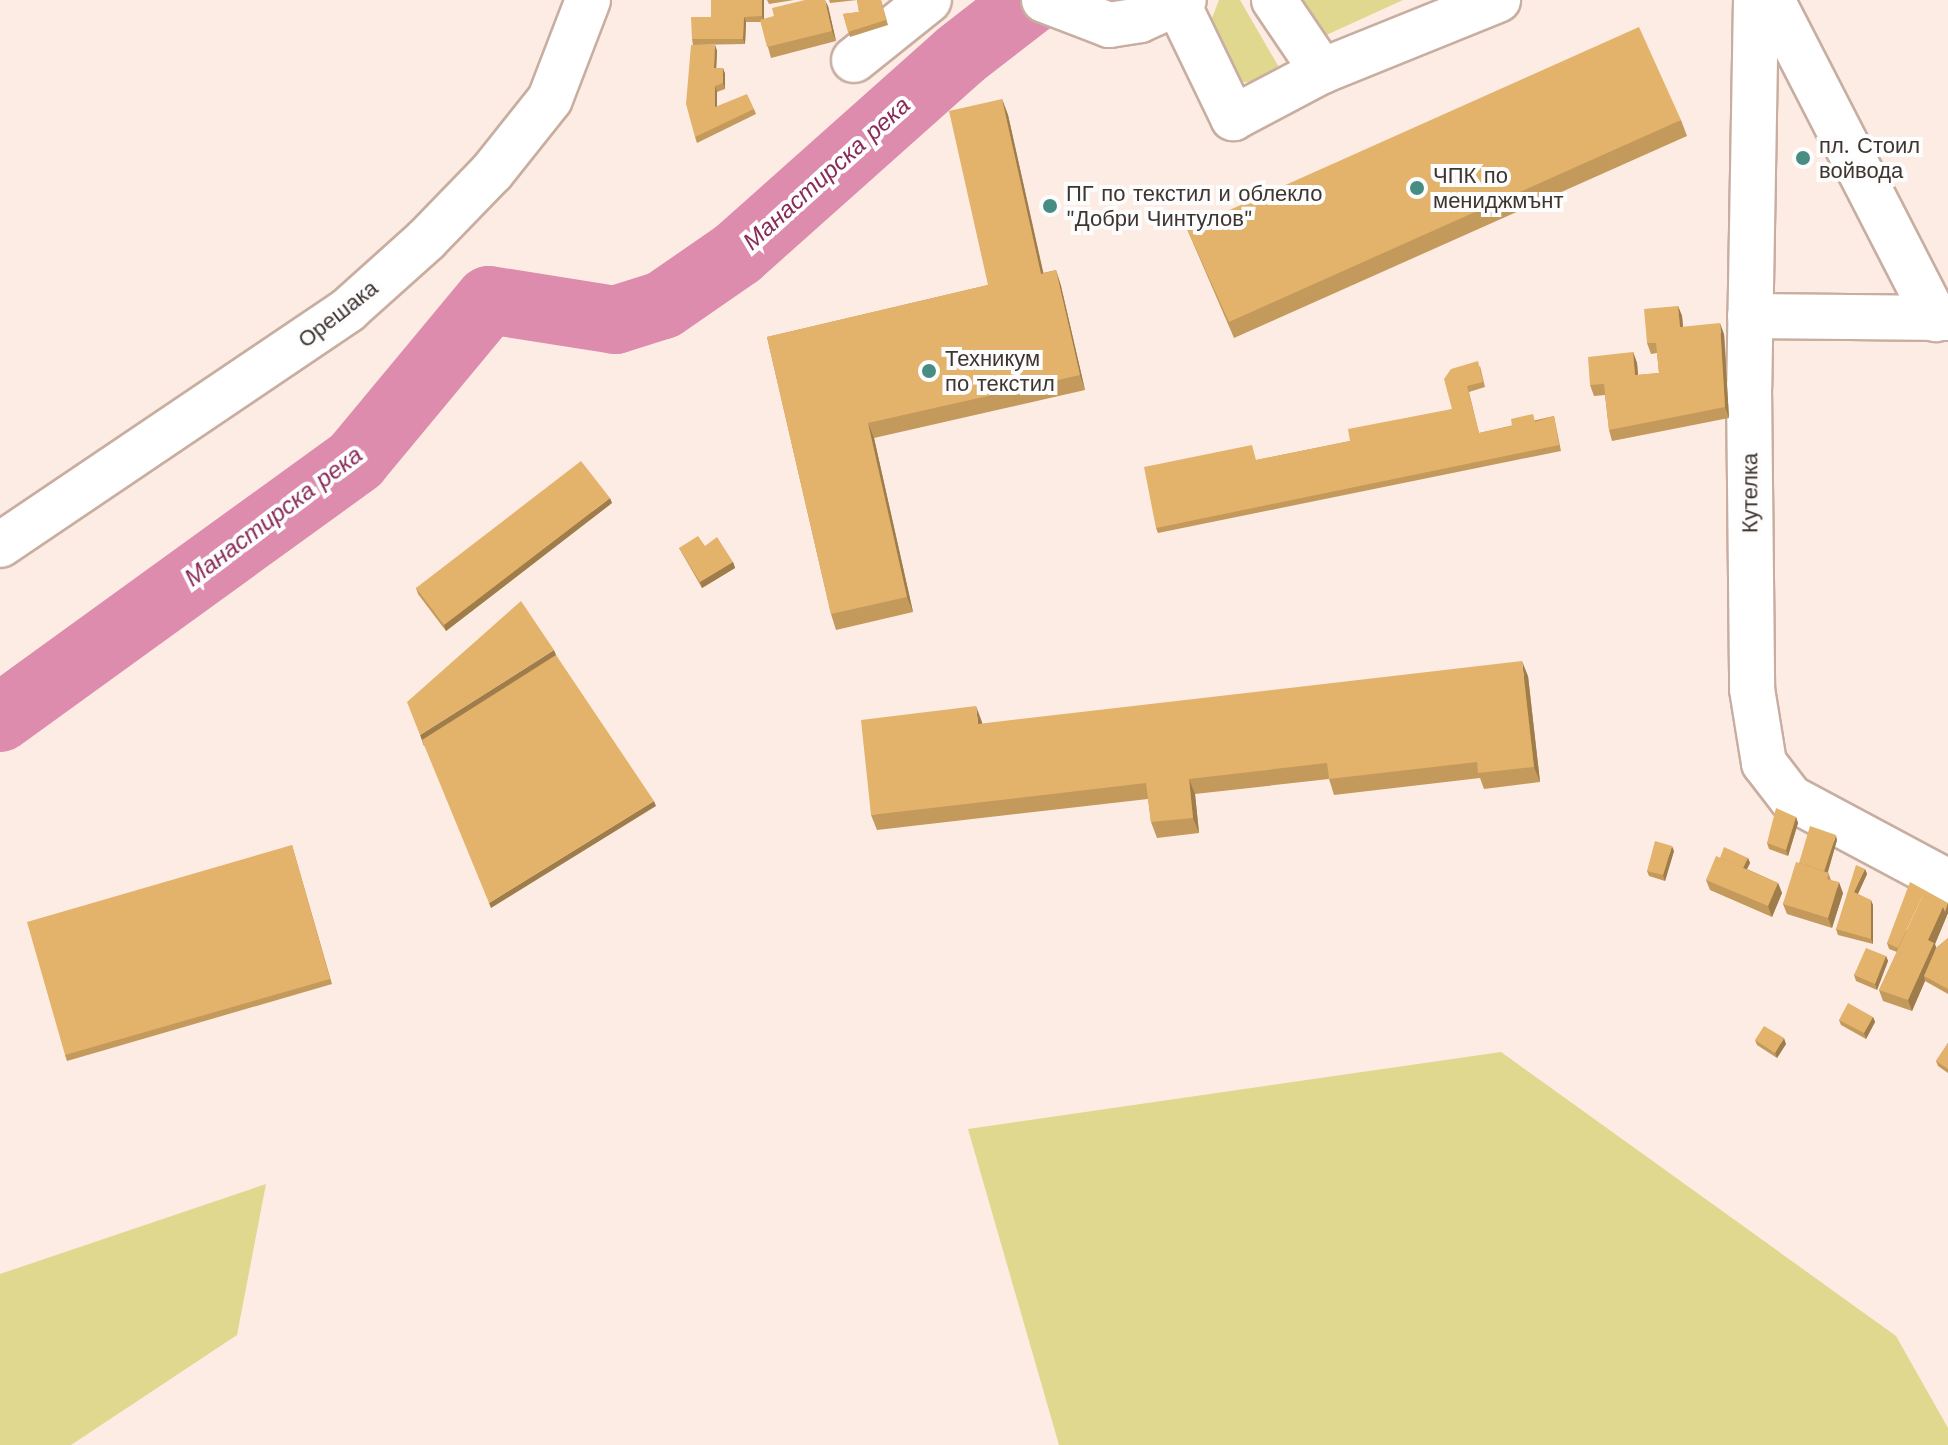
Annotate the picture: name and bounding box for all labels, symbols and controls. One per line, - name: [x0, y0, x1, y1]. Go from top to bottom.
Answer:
- water label: Манастирска река: [737, 91, 917, 257]
- place label: пл. Стоил войвода: [1819, 132, 1920, 184]
- marker: пл. Стоил войвода: [1794, 149, 1812, 167]
- place label: ЧПК по мениджмънт: [1433, 162, 1563, 214]
- marker: ЧПК по мениджмънт: [1408, 179, 1426, 197]
- place label: ПГ по текстил и облекло "Добри Чинтулов": [1066, 180, 1322, 232]
- marker: ПГ по текстил и облекло "Добри Чинтулов": [1041, 197, 1059, 215]
- street label: Орешака: [293, 275, 383, 353]
- place label: Техникум по текстил: [945, 345, 1055, 396]
- marker: Техникум по текстил: [920, 362, 938, 380]
- water label: Манастирска река: [179, 441, 369, 593]
- street label: Кутелка: [1737, 453, 1763, 533]

